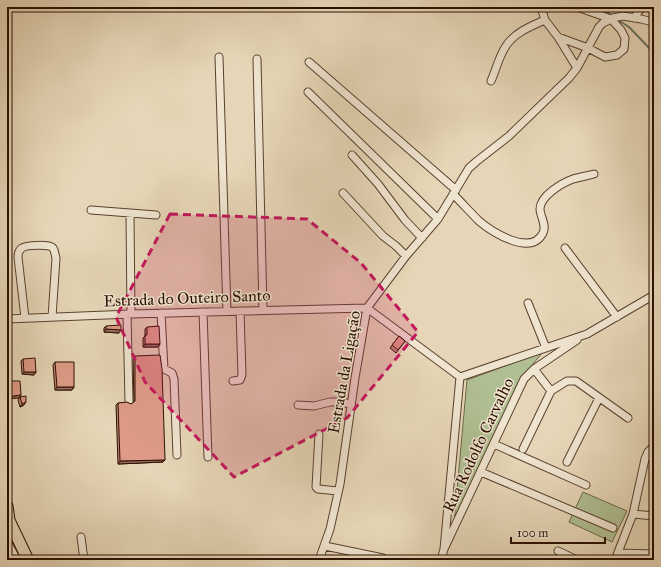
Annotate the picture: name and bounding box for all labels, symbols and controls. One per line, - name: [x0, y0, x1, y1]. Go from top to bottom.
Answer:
- street label: Estrada do Outeiro Santo: [103, 286, 271, 310]
- street label: Estrada da Ligação: [324, 309, 365, 435]
- street label: Rua Rodolfo Carvalho: [439, 375, 517, 515]
- scale bar: [511, 519, 605, 545]
- text: 100 m: [517, 526, 548, 540]

